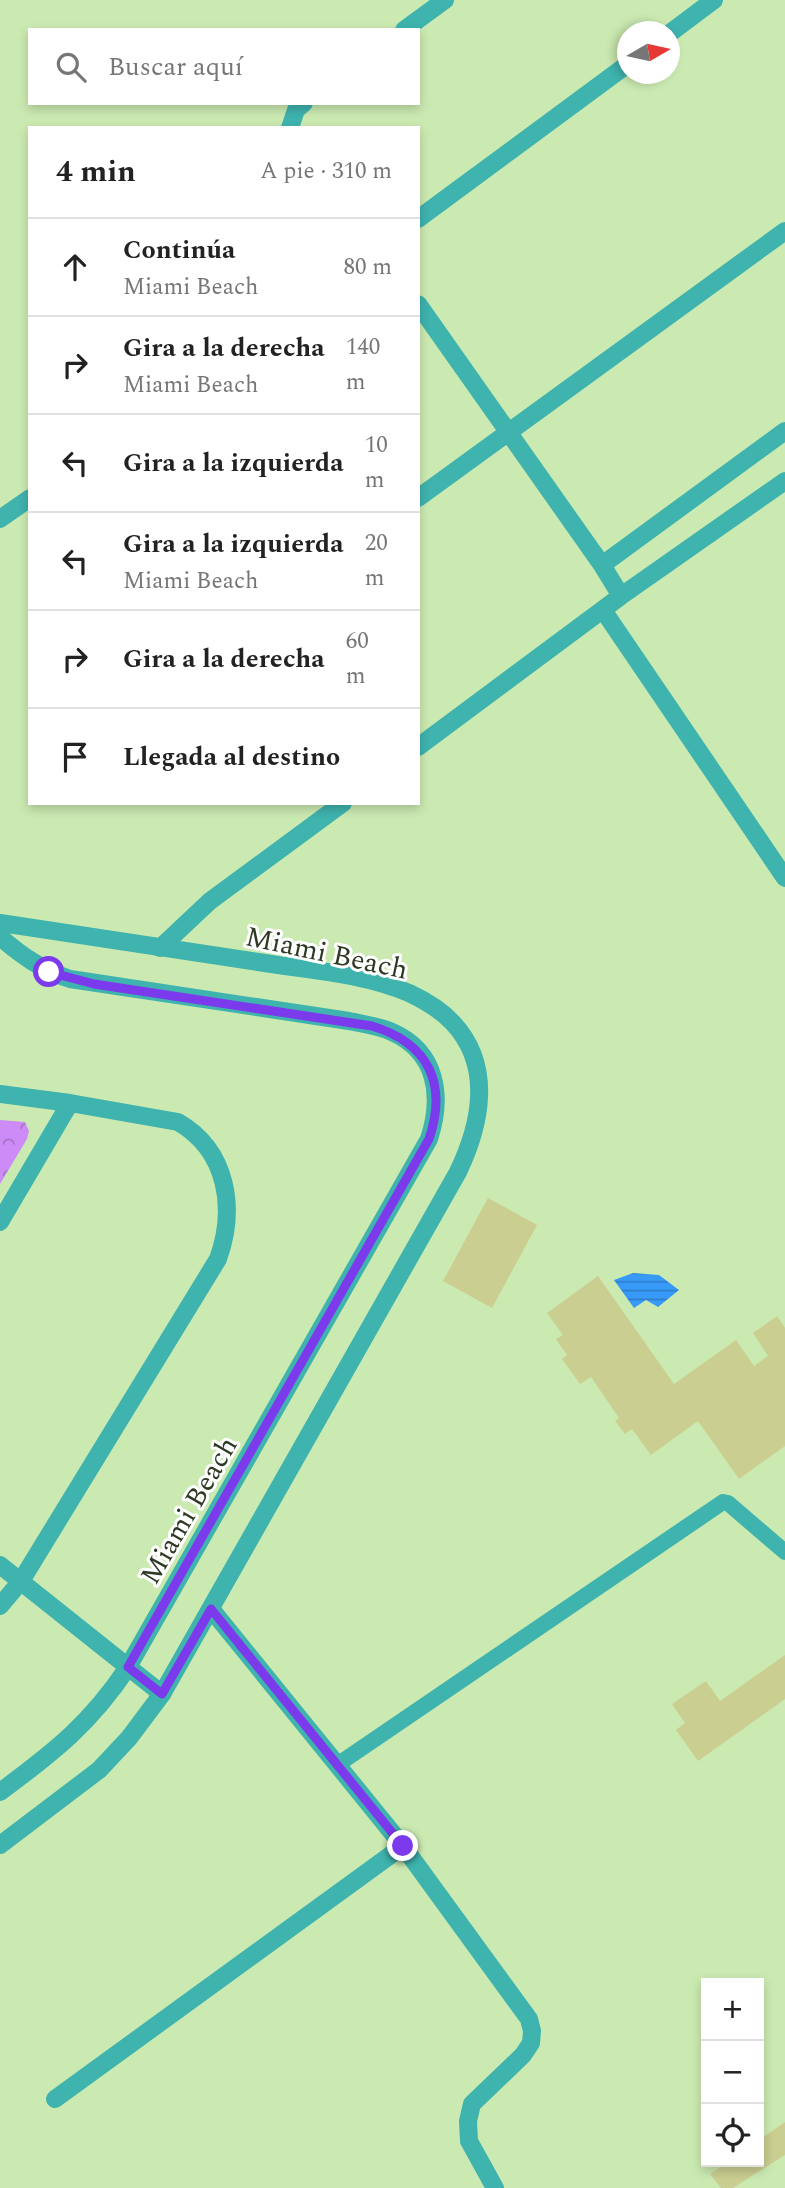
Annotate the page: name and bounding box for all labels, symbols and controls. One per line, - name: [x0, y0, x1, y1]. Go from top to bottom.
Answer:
- north arrow: [617, 21, 680, 84]
- search box: [28, 28, 420, 105]
- text: Buscar aquí: [108, 47, 243, 87]
- icon: search: [52, 48, 90, 86]
- text: 4 min: [56, 149, 136, 195]
- text: A pie · 310 m: [260, 154, 392, 189]
- text: Continúa: [123, 230, 235, 270]
- icon: ahead: [56, 248, 94, 286]
- text: 80 m: [343, 250, 392, 285]
- text: Miami Beach: [123, 270, 258, 305]
- text: Gira a la derecha: [123, 328, 325, 368]
- text: 140 m: [346, 330, 380, 400]
- icon: right: [56, 346, 94, 384]
- text: Miami Beach: [123, 368, 258, 403]
- text: 10 m: [365, 428, 388, 498]
- text: Gira a la izquierda: [123, 443, 344, 483]
- icon: left: [56, 444, 94, 482]
- text: Gira a la izquierda: [123, 524, 344, 564]
- text: 20 m: [365, 526, 388, 596]
- icon: left: [56, 542, 94, 580]
- text: Miami Beach: [123, 564, 258, 599]
- text: 60 m: [346, 624, 369, 694]
- text: Gira a la derecha: [123, 639, 325, 679]
- icon: right: [56, 640, 94, 678]
- text: Llegada al destino: [123, 737, 340, 777]
- icon: arrive: [56, 738, 94, 776]
- street label: Miami Beach: [242, 915, 412, 992]
- route start: [33, 956, 64, 987]
- street label: Miami Beach: [129, 1429, 249, 1593]
- route end: [387, 1830, 418, 1861]
- map controls: [701, 1978, 764, 2167]
- button: +: [701, 1978, 764, 2041]
- button: −: [701, 2041, 764, 2104]
- button: locate: [701, 2104, 764, 2167]

